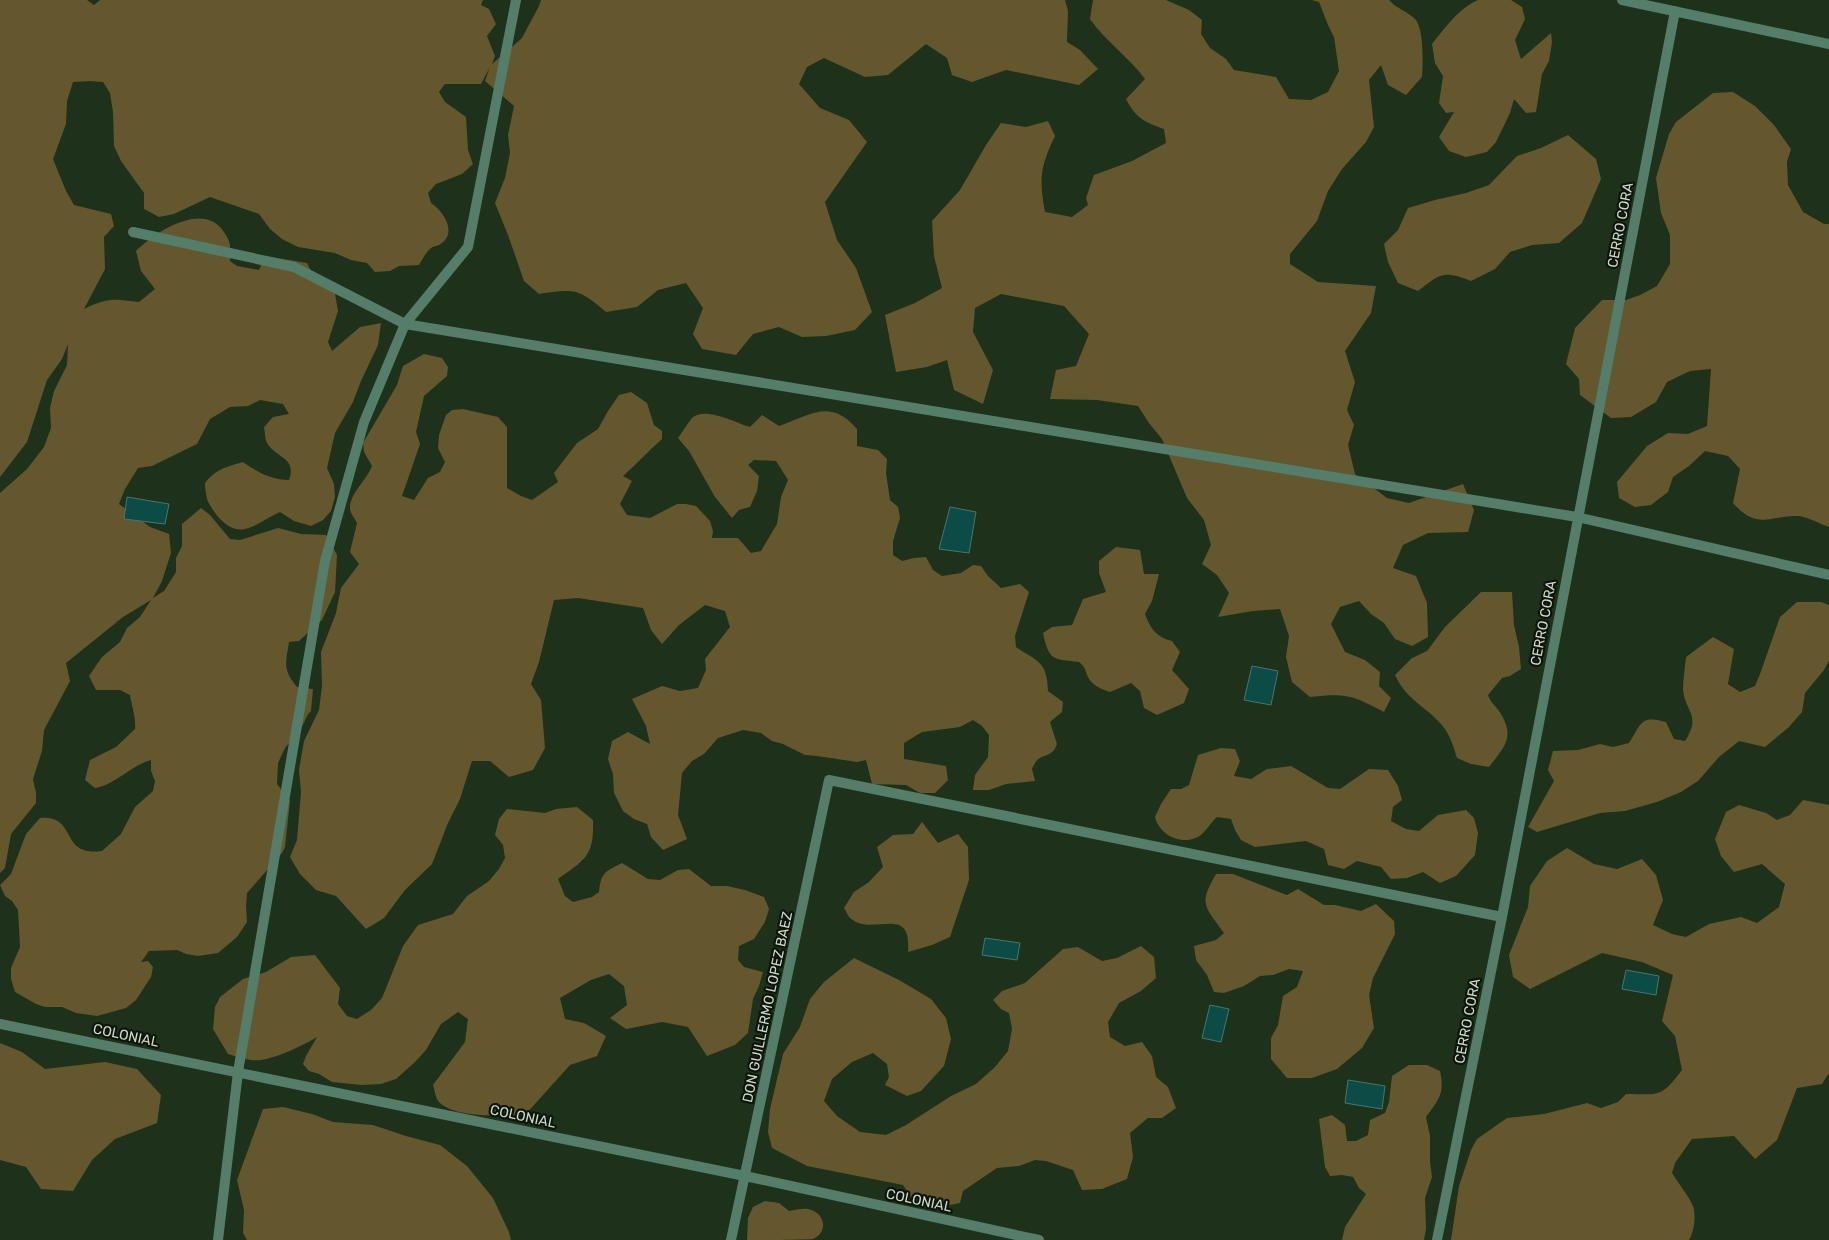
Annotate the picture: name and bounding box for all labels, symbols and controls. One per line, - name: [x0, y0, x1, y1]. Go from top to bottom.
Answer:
- street label: CERRO CORA: [1604, 180, 1637, 269]
- street label: CERRO CORA: [1527, 578, 1560, 667]
- street label: DON GUILLERMO LOPEZ BAEZ: [739, 910, 796, 1104]
- street label: CERRO CORA: [1451, 976, 1484, 1065]
- street label: COLONIAL: [91, 1020, 160, 1051]
- street label: COLONIAL: [488, 1101, 557, 1132]
- street label: COLONIAL: [884, 1185, 953, 1216]

